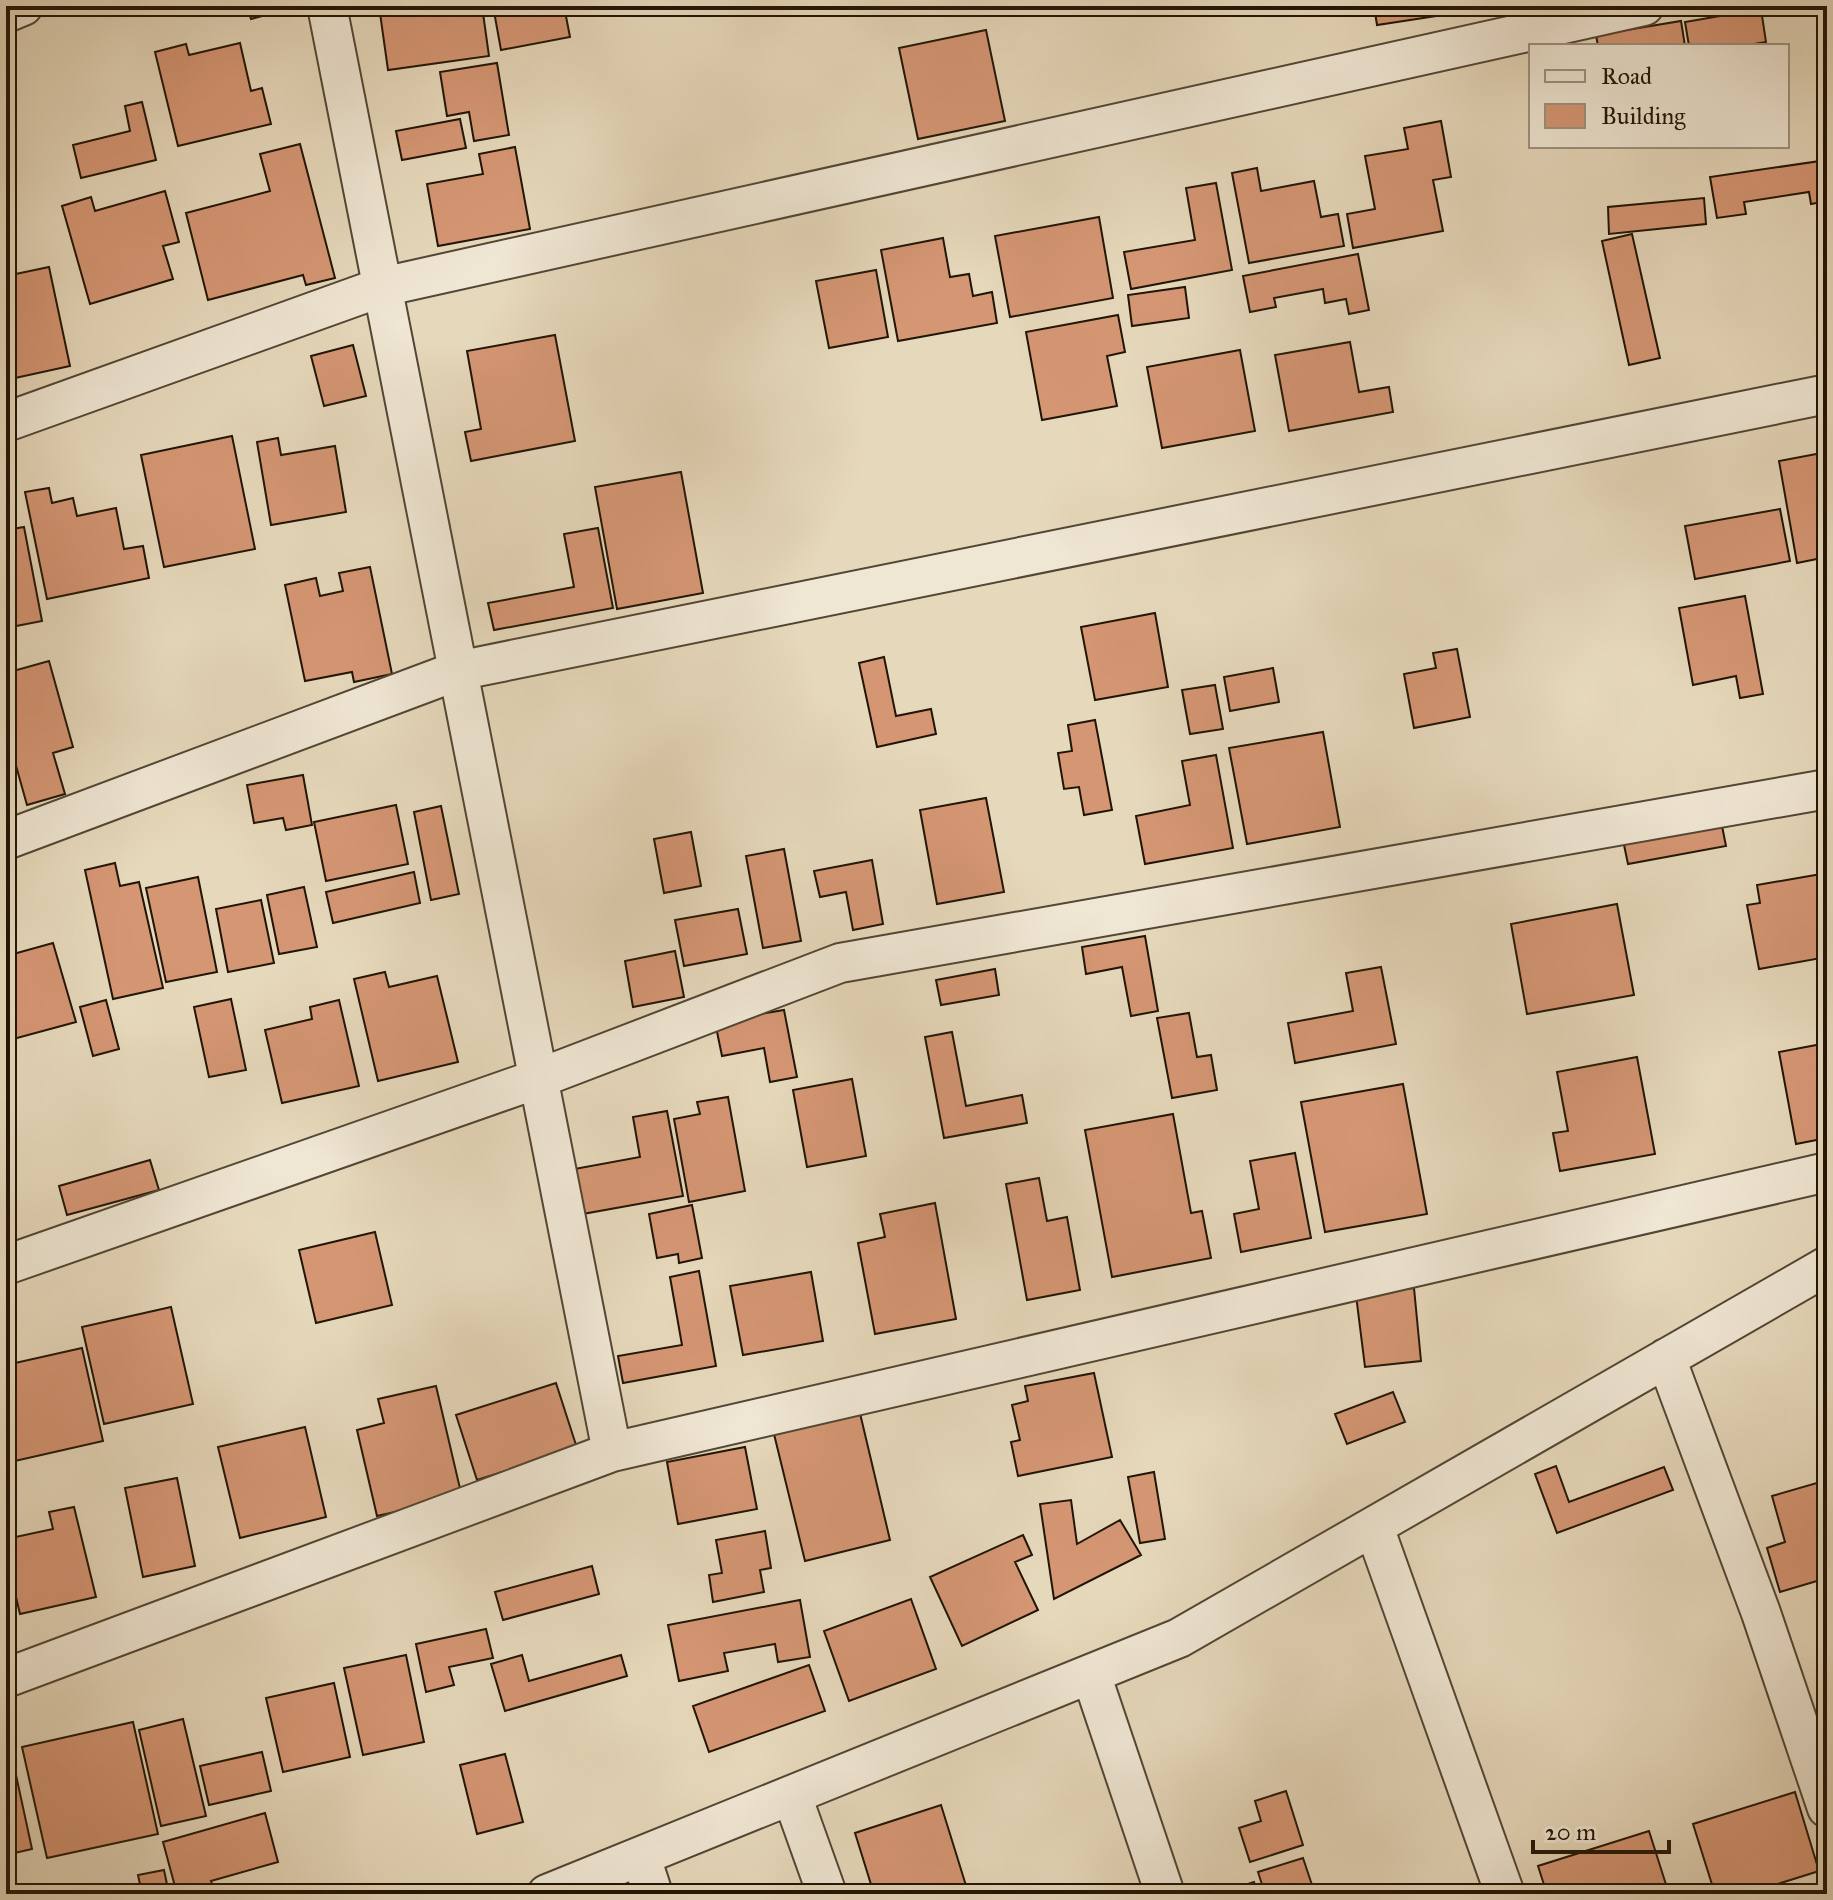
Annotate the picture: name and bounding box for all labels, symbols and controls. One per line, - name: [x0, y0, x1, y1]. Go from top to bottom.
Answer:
- legend: [1529, 44, 1789, 148]
- text: Road: [1601, 61, 1652, 91]
- text: Building: [1601, 101, 1686, 131]
- scale bar: [1533, 1804, 1669, 1854]
- text: 20 m: [1545, 1817, 1596, 1847]

